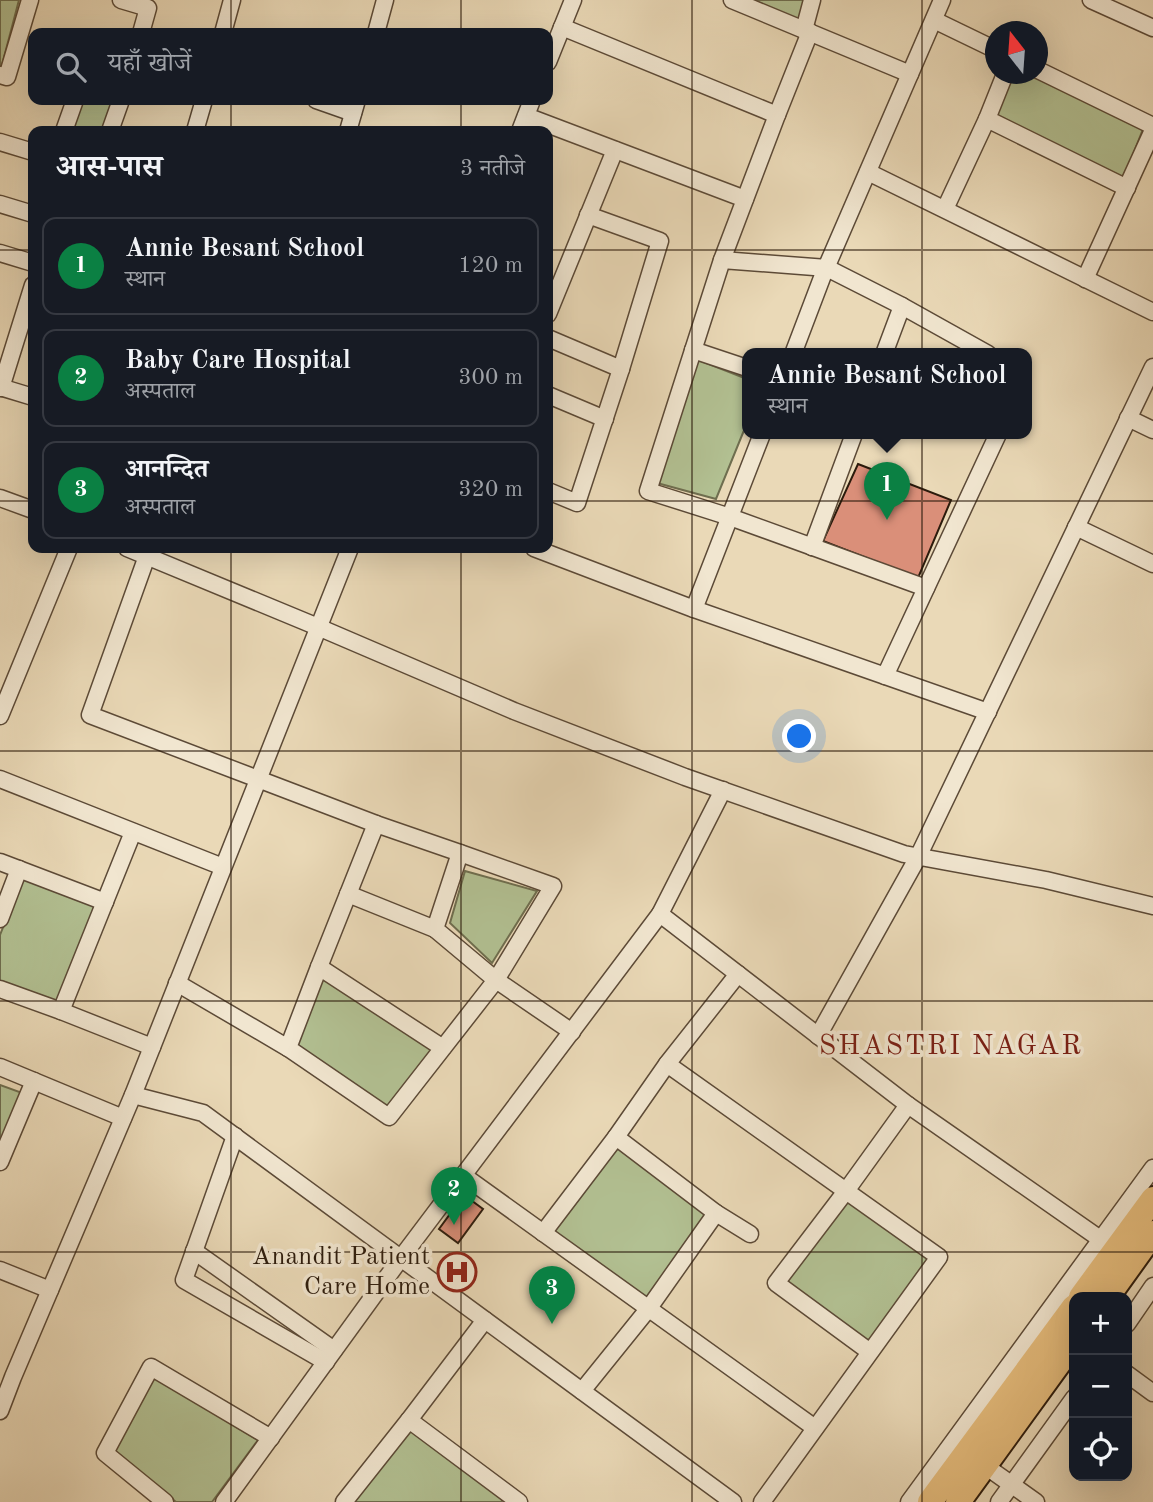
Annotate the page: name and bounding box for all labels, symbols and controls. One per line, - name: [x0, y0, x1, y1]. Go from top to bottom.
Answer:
- north arrow: [985, 21, 1048, 84]
- search box: [28, 28, 553, 105]
- icon: search: [52, 48, 90, 86]
- text: यहाँ खोजें: [108, 51, 191, 77]
- text: आस-पास: [56, 153, 163, 183]
- text: 3 नतीजे: [460, 157, 525, 180]
- text: Annie Besant School: [125, 236, 364, 262]
- text: 1: [74, 254, 88, 277]
- text: 120 m: [458, 254, 523, 277]
- text: स्थान: [125, 268, 165, 291]
- text: Baby Care Hospital: [125, 348, 351, 374]
- popup: [742, 348, 1032, 439]
- text: Annie Besant School: [767, 363, 1007, 389]
- text: 2: [74, 366, 88, 389]
- text: 300 m: [458, 366, 523, 389]
- text: अस्पताल: [125, 380, 195, 403]
- text: स्थान: [767, 395, 808, 418]
- text: आनन्दित: [125, 457, 208, 483]
- pin: 1: [864, 462, 910, 520]
- text: 3: [74, 478, 88, 501]
- text: 320 m: [458, 478, 523, 501]
- text: अस्पताल: [125, 496, 195, 519]
- your location: [782, 719, 816, 753]
- district label: SHASTRI NAGAR: [819, 1033, 1083, 1061]
- pin: 2: [431, 1167, 477, 1225]
- place label: Anandit Patient Care Home: [252, 1244, 430, 1300]
- hospital icon: Anandit Patient Care Home: [436, 1251, 478, 1293]
- pin: 3: [529, 1266, 575, 1324]
- map controls: [1069, 1292, 1132, 1481]
- button: +: [1069, 1292, 1132, 1355]
- button: −: [1069, 1355, 1132, 1418]
- button: locate: [1069, 1418, 1132, 1481]

